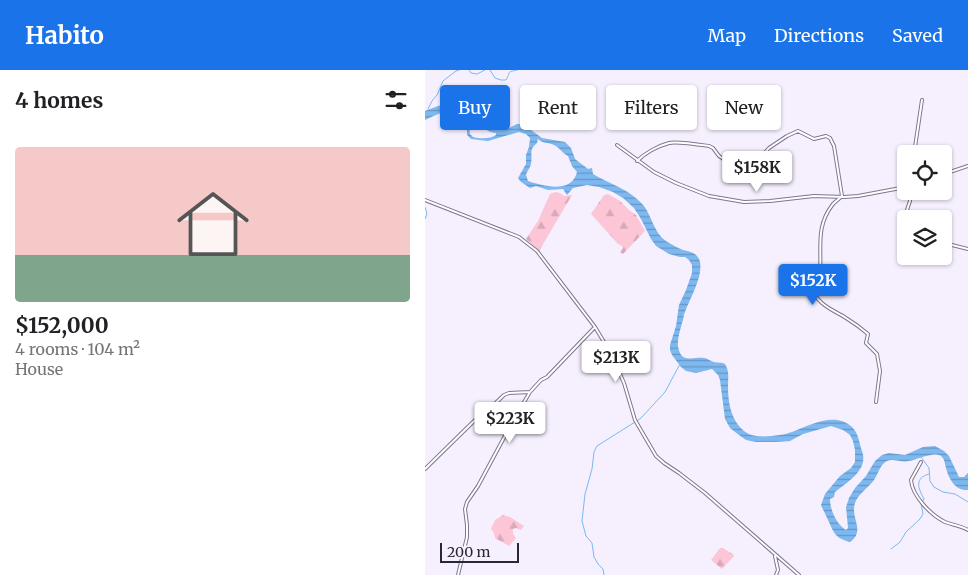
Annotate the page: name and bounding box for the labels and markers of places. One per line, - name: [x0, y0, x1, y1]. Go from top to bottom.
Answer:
- pin: $158K: [722, 150, 792, 193]
- pin: $152K: [778, 264, 848, 306]
- pin: $213K: [581, 340, 651, 383]
- pin: $223K: [475, 402, 545, 444]

